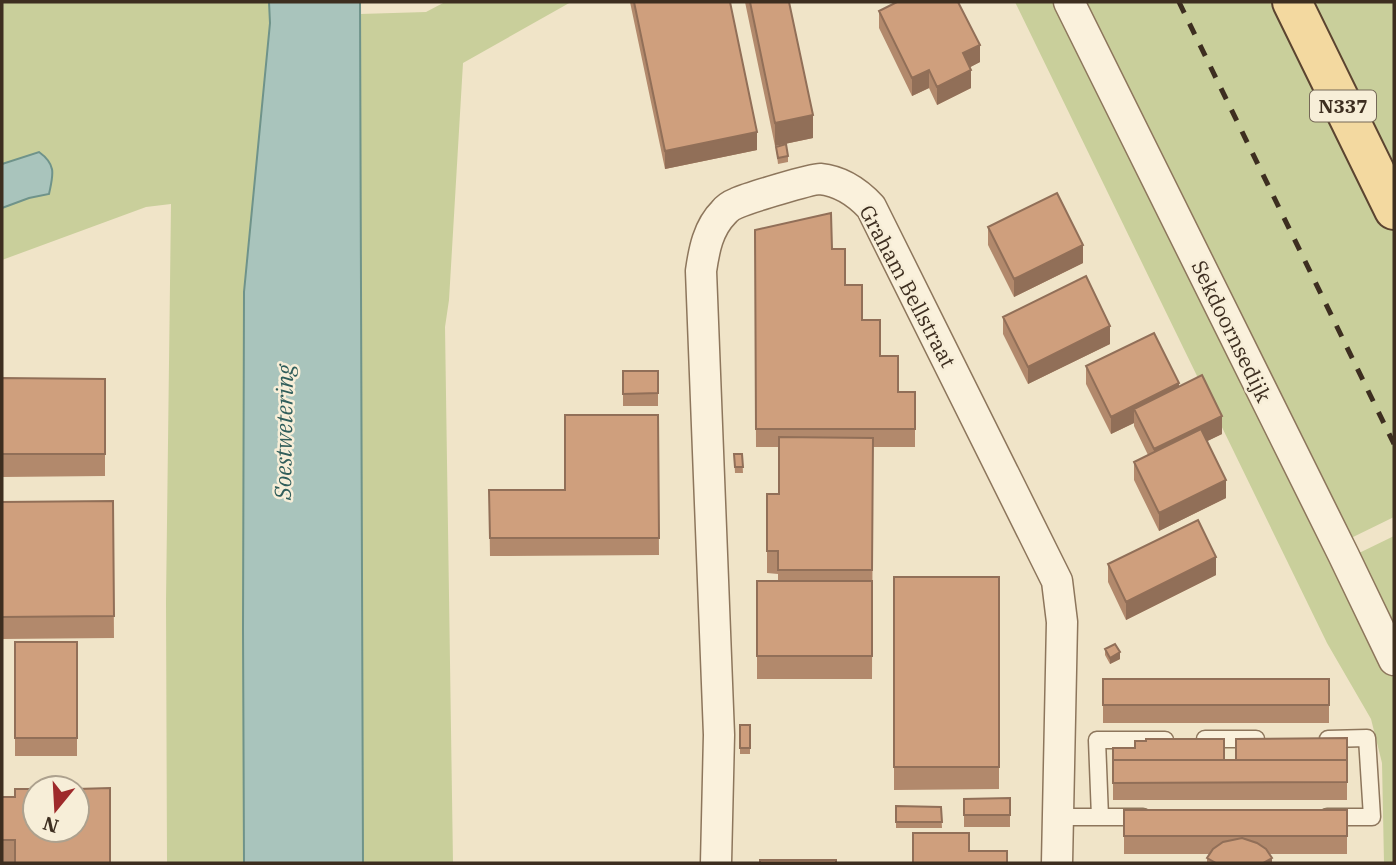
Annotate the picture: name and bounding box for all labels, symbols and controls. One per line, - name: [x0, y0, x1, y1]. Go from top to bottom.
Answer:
- road number: N337: [1310, 90, 1376, 122]
- street label: Graham Bellstraat: [853, 200, 963, 372]
- street label: Sekdoornsedijk: [1186, 255, 1279, 407]
- water label: Soestwetering: [267, 363, 299, 501]
- north arrow: [21, 774, 91, 844]
- text: N: [40, 811, 62, 839]

